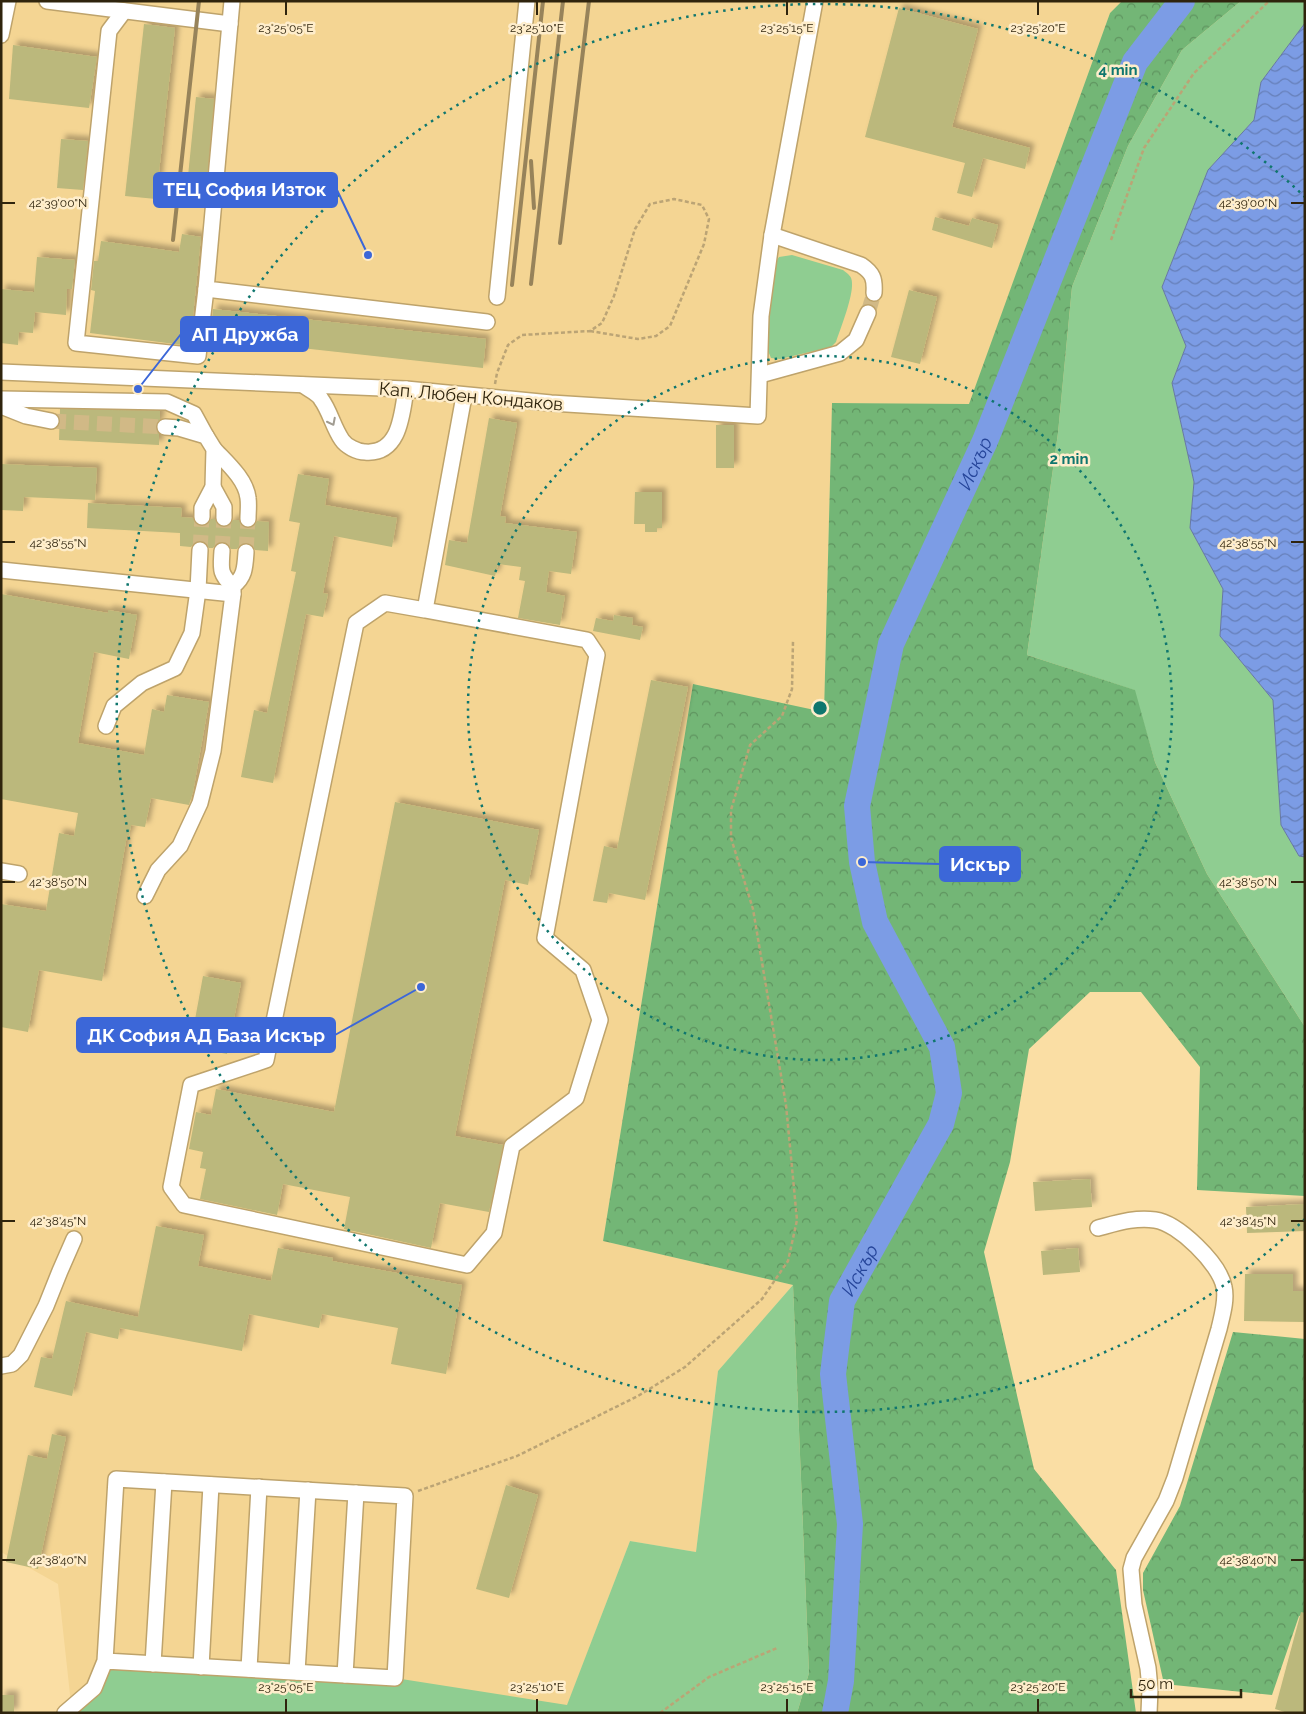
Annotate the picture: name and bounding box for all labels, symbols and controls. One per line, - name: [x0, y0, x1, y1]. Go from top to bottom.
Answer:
- text: 23°25'05"E: [258, 21, 314, 35]
- text: 23°25'10"E: [510, 21, 564, 35]
- text: 23°25'15"E: [760, 21, 814, 35]
- text: 23°25'20"E: [1010, 21, 1066, 35]
- text: 4 min: [1098, 61, 1138, 79]
- callout: ТЕЦ София Изток: [154, 173, 337, 207]
- text: ТЕЦ София Изток: [163, 178, 327, 200]
- text: 42°39'00"N: [29, 196, 87, 210]
- text: 42°39'00"N: [1219, 196, 1277, 210]
- callout: АП Дружба: [181, 317, 308, 351]
- text: АП Дружба: [191, 323, 299, 345]
- street label: Кап. Любен Кондаков: [378, 377, 564, 415]
- one-way arrow: [326, 417, 336, 426]
- water label: Искър: [953, 433, 996, 493]
- text: 2 min: [1050, 450, 1088, 468]
- text: 42°38'55"N: [29, 536, 87, 550]
- text: 42°38'55"N: [1219, 536, 1277, 550]
- centre of rings: [811, 699, 829, 717]
- callout: Искър: [940, 847, 1020, 881]
- text: Искър: [950, 853, 1010, 875]
- text: 42°38'50"N: [29, 875, 87, 889]
- text: 42°38'50"N: [1219, 875, 1277, 889]
- callout: ДК София АД База Искър: [77, 1018, 335, 1052]
- text: ДК София АД База Искър: [87, 1024, 325, 1046]
- text: 42°38'45"N: [30, 1214, 86, 1228]
- text: 42°38'45"N: [1220, 1214, 1276, 1228]
- water label: Искър: [836, 1240, 883, 1299]
- text: 42°38'40"N: [29, 1553, 87, 1567]
- text: 42°38'40"N: [1219, 1553, 1277, 1567]
- scale bar: [1131, 1666, 1241, 1698]
- text: 50 m: [1138, 1675, 1173, 1693]
- text: 23°25'05"E: [258, 1680, 314, 1694]
- text: 23°25'10"E: [510, 1680, 564, 1694]
- text: 23°25'15"E: [760, 1680, 814, 1694]
- text: 23°25'20"E: [1010, 1680, 1066, 1694]

